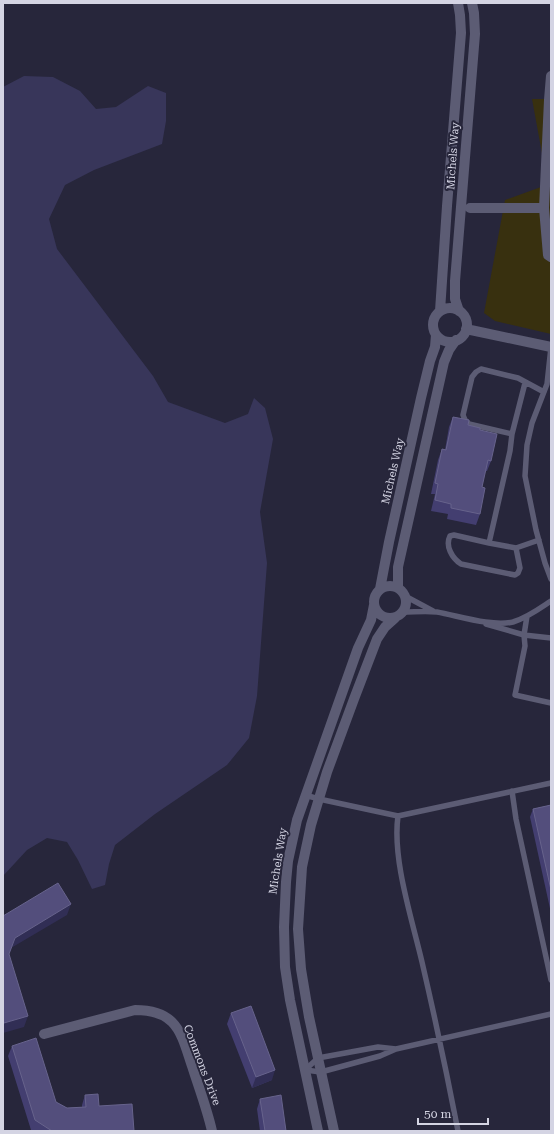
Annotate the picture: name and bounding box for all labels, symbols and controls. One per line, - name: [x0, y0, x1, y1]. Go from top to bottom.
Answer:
- street label: Michels Way: [444, 121, 462, 190]
- street label: Michels Way: [379, 436, 407, 505]
- street label: Michels Way: [266, 826, 290, 895]
- street label: Commons Drive: [181, 1023, 223, 1107]
- scale bar: [418, 1100, 488, 1126]
- text: 50 m: [424, 1107, 451, 1121]

